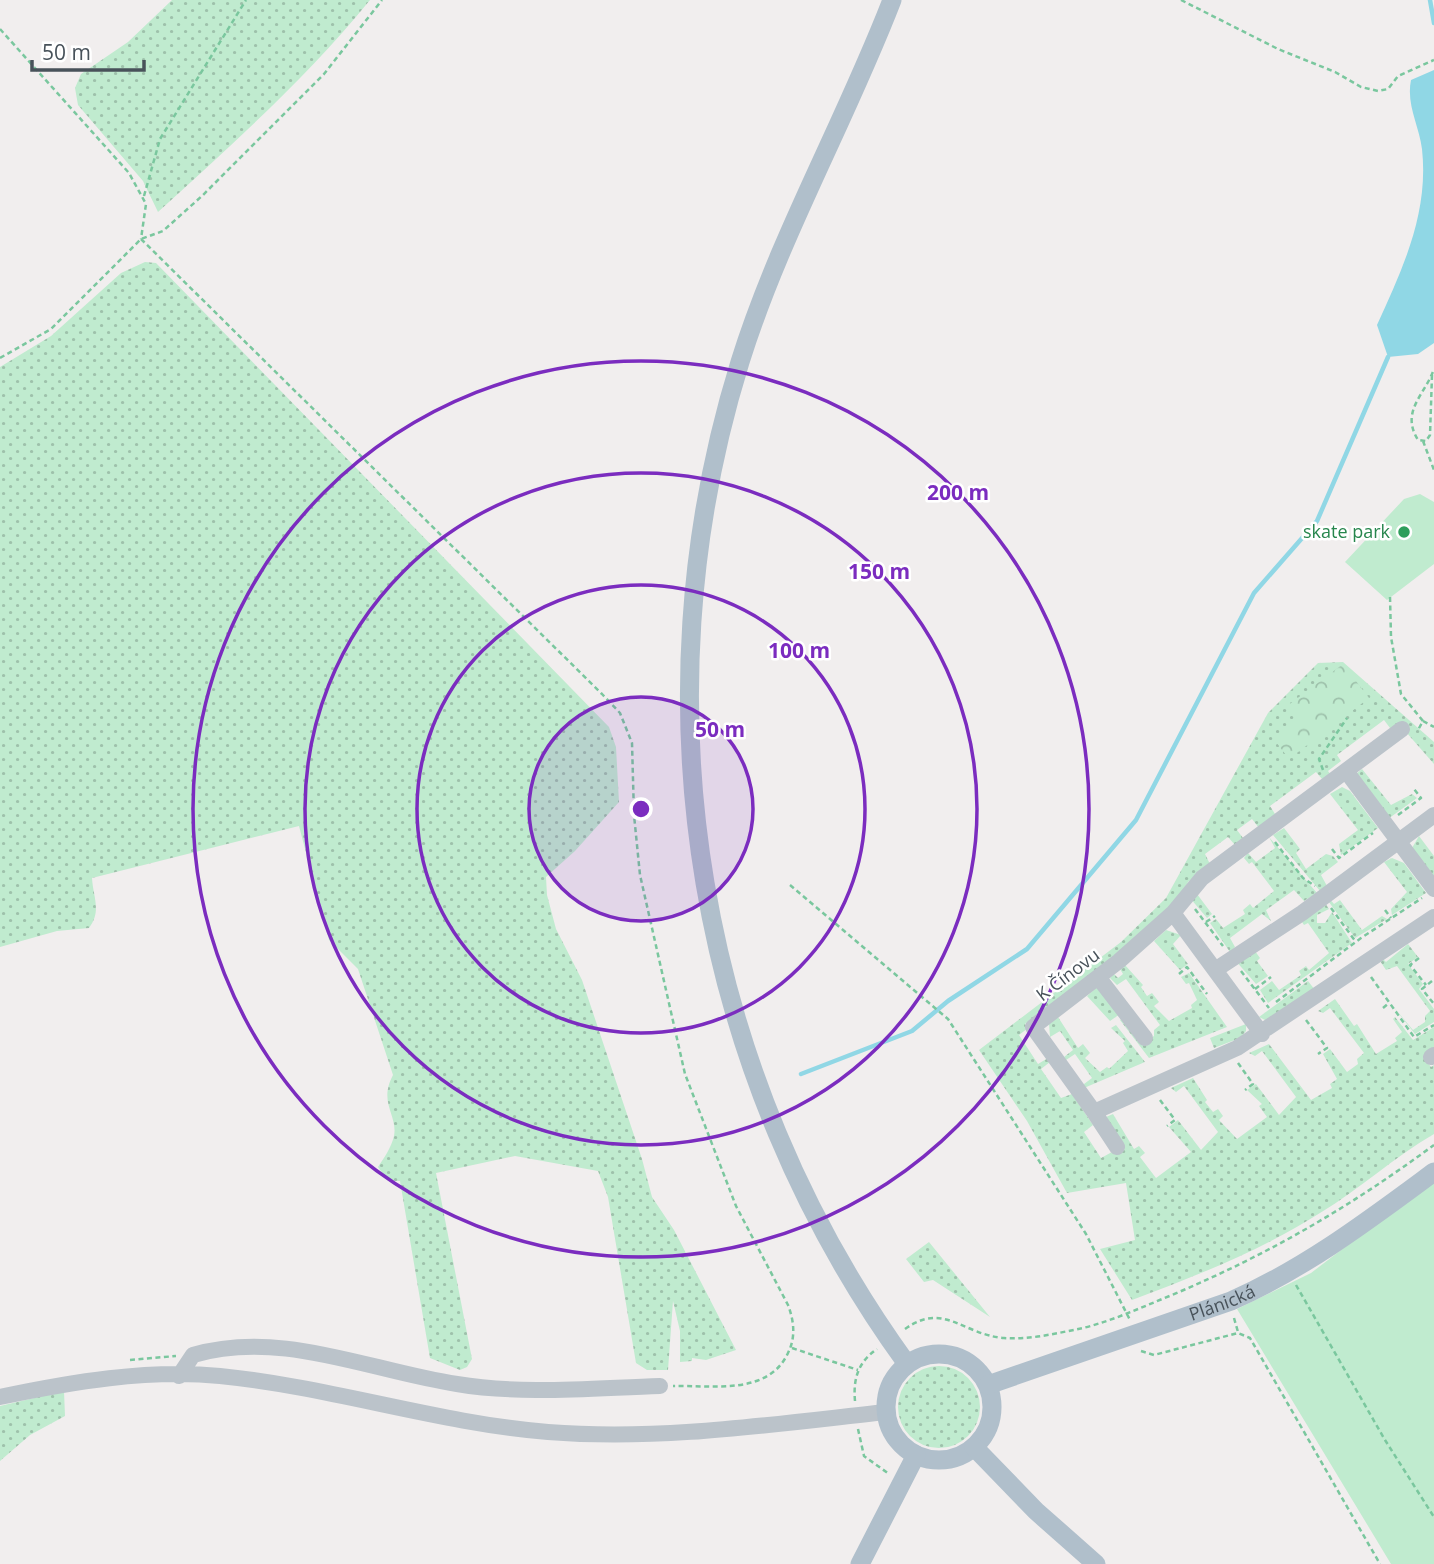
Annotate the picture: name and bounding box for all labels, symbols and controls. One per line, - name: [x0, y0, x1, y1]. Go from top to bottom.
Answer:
- scale bar: [32, 28, 144, 72]
- text: 50 m: [42, 38, 91, 66]
- text: 200 m: [927, 478, 989, 506]
- place label: skate park: [1303, 519, 1391, 543]
- marker: skate park: [1396, 524, 1412, 540]
- text: 150 m: [848, 557, 910, 585]
- text: 100 m: [768, 636, 830, 664]
- text: 50 m: [695, 715, 745, 743]
- centre of rings: [629, 797, 653, 821]
- street label: K Čínovu: [1031, 943, 1104, 1006]
- street label: Plánická: [1185, 1279, 1259, 1326]

